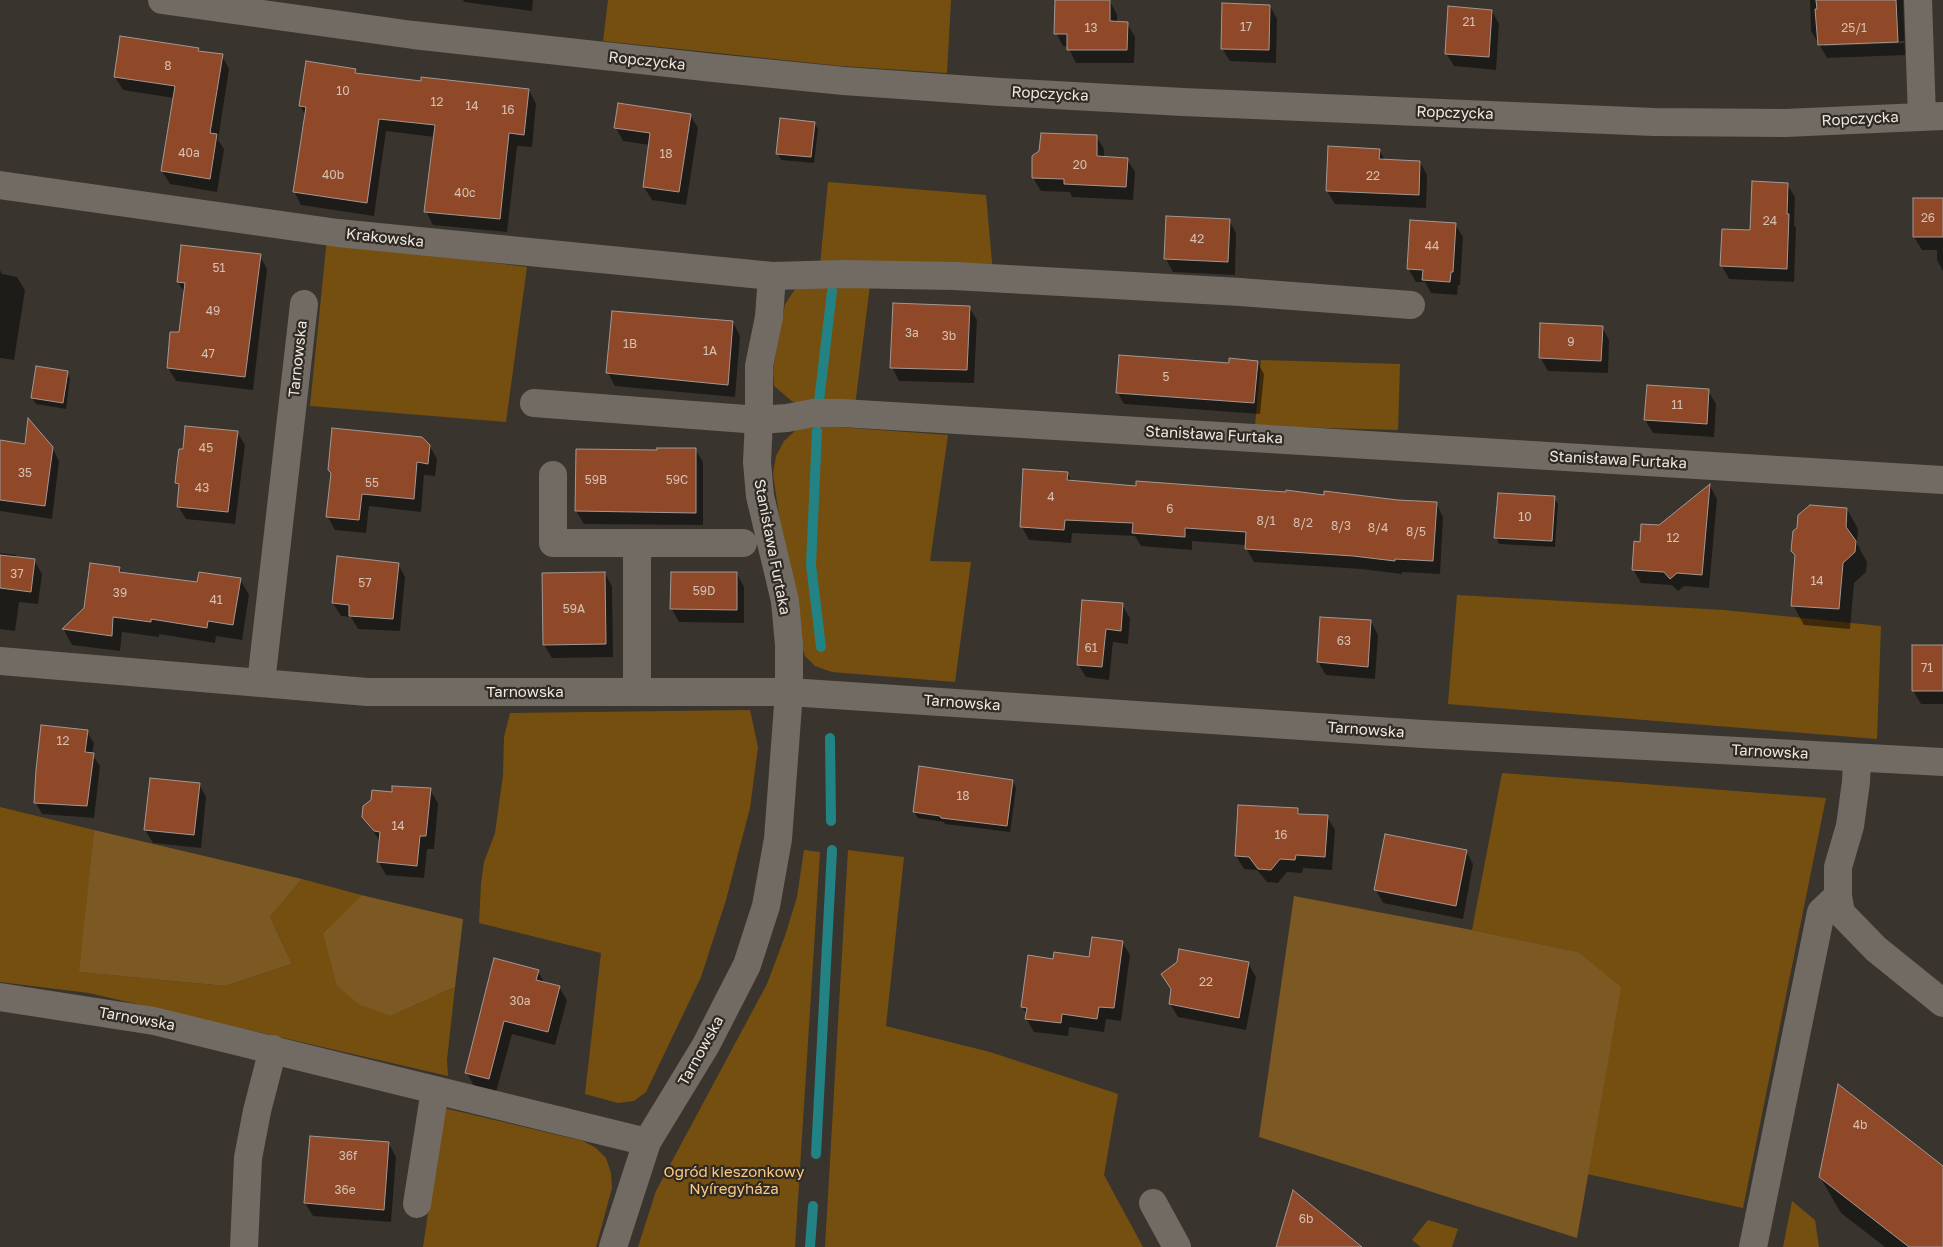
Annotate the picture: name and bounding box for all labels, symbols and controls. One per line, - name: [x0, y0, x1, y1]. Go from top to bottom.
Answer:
- house number: 21: [1463, 15, 1475, 29]
- house number: 17: [1240, 20, 1252, 34]
- house number: 13: [1085, 21, 1097, 35]
- house number: 25/1: [1841, 21, 1867, 35]
- street label: Ropczycka: [608, 48, 686, 74]
- house number: 8: [164, 59, 172, 73]
- street label: Ropczycka: [1011, 83, 1089, 105]
- house number: 10: [336, 84, 350, 98]
- house number: 12: [431, 95, 443, 109]
- house number: 14: [465, 99, 479, 113]
- house number: 16: [501, 103, 515, 117]
- street label: Ropczycka: [1416, 103, 1494, 123]
- street label: Ropczycka: [1821, 108, 1899, 130]
- house number: 40a: [178, 146, 200, 160]
- house number: 18: [659, 147, 673, 161]
- house number: 20: [1073, 158, 1087, 172]
- house number: 40b: [322, 168, 344, 182]
- house number: 22: [1366, 169, 1380, 183]
- house number: 40c: [454, 186, 476, 200]
- house number: 26: [1921, 211, 1935, 225]
- house number: 24: [1763, 214, 1777, 228]
- street label: Krakowska: [345, 225, 425, 251]
- house number: 42: [1190, 232, 1204, 246]
- house number: 44: [1425, 239, 1439, 253]
- house number: 51: [213, 261, 225, 275]
- house number: 49: [206, 304, 220, 318]
- street label: Tarnowska: [285, 320, 311, 398]
- house number: 3a: [905, 326, 919, 340]
- house number: 3b: [942, 329, 956, 343]
- house number: 9: [1567, 335, 1575, 349]
- house number: 1B: [623, 337, 637, 351]
- house number: 1A: [703, 344, 717, 358]
- house number: 47: [201, 347, 215, 361]
- house number: 5: [1163, 370, 1169, 384]
- house number: 11: [1671, 398, 1683, 412]
- street label: Stanisława Furtaka: [1145, 422, 1283, 448]
- house number: 45: [199, 441, 213, 455]
- street label: Stanisława Furtaka: [1549, 447, 1687, 473]
- house number: 35: [18, 466, 32, 480]
- house number: 59B: [585, 473, 607, 487]
- house number: 59C: [666, 473, 688, 487]
- house number: 55: [365, 476, 379, 490]
- street label: Stanisława Furtaka: [750, 478, 794, 616]
- house number: 43: [195, 481, 209, 495]
- house number: 4: [1047, 490, 1055, 504]
- house number: 6: [1166, 502, 1174, 516]
- house number: 10: [1518, 510, 1532, 524]
- house number: 8/1: [1257, 514, 1275, 528]
- house number: 8/2: [1293, 516, 1313, 530]
- house number: 8/3: [1331, 519, 1351, 533]
- house number: 8/4: [1368, 521, 1388, 535]
- house number: 8/5: [1406, 525, 1426, 539]
- house number: 12: [1667, 531, 1679, 545]
- house number: 37: [10, 567, 24, 581]
- house number: 14: [1810, 574, 1824, 588]
- house number: 57: [358, 576, 372, 590]
- house number: 59D: [693, 584, 715, 598]
- house number: 39: [113, 586, 127, 600]
- house number: 41: [209, 593, 223, 607]
- house number: 59A: [563, 602, 585, 616]
- house number: 63: [1337, 634, 1351, 648]
- house number: 61: [1084, 641, 1098, 655]
- house number: 71: [1921, 661, 1933, 675]
- street label: Tarnowska: [486, 683, 564, 701]
- street label: Tarnowska: [923, 691, 1001, 715]
- street label: Tarnowska: [1327, 718, 1405, 742]
- house number: 12: [57, 734, 69, 748]
- street label: Tarnowska: [1731, 741, 1809, 763]
- house number: 18: [956, 789, 970, 803]
- house number: 14: [391, 819, 405, 833]
- house number: 16: [1274, 828, 1288, 842]
- house number: 22: [1199, 975, 1213, 989]
- house number: 30a: [509, 994, 531, 1008]
- street label: Tarnowska: [97, 1003, 177, 1035]
- street label: Tarnowska: [674, 1013, 728, 1089]
- house number: 4b: [1853, 1118, 1867, 1132]
- house number: 36f: [339, 1149, 357, 1163]
- park label: Ogród kieszonkowy Nyíregyháza: [664, 1163, 804, 1198]
- house number: 36e: [334, 1183, 356, 1197]
- house number: 6b: [1299, 1212, 1313, 1226]

